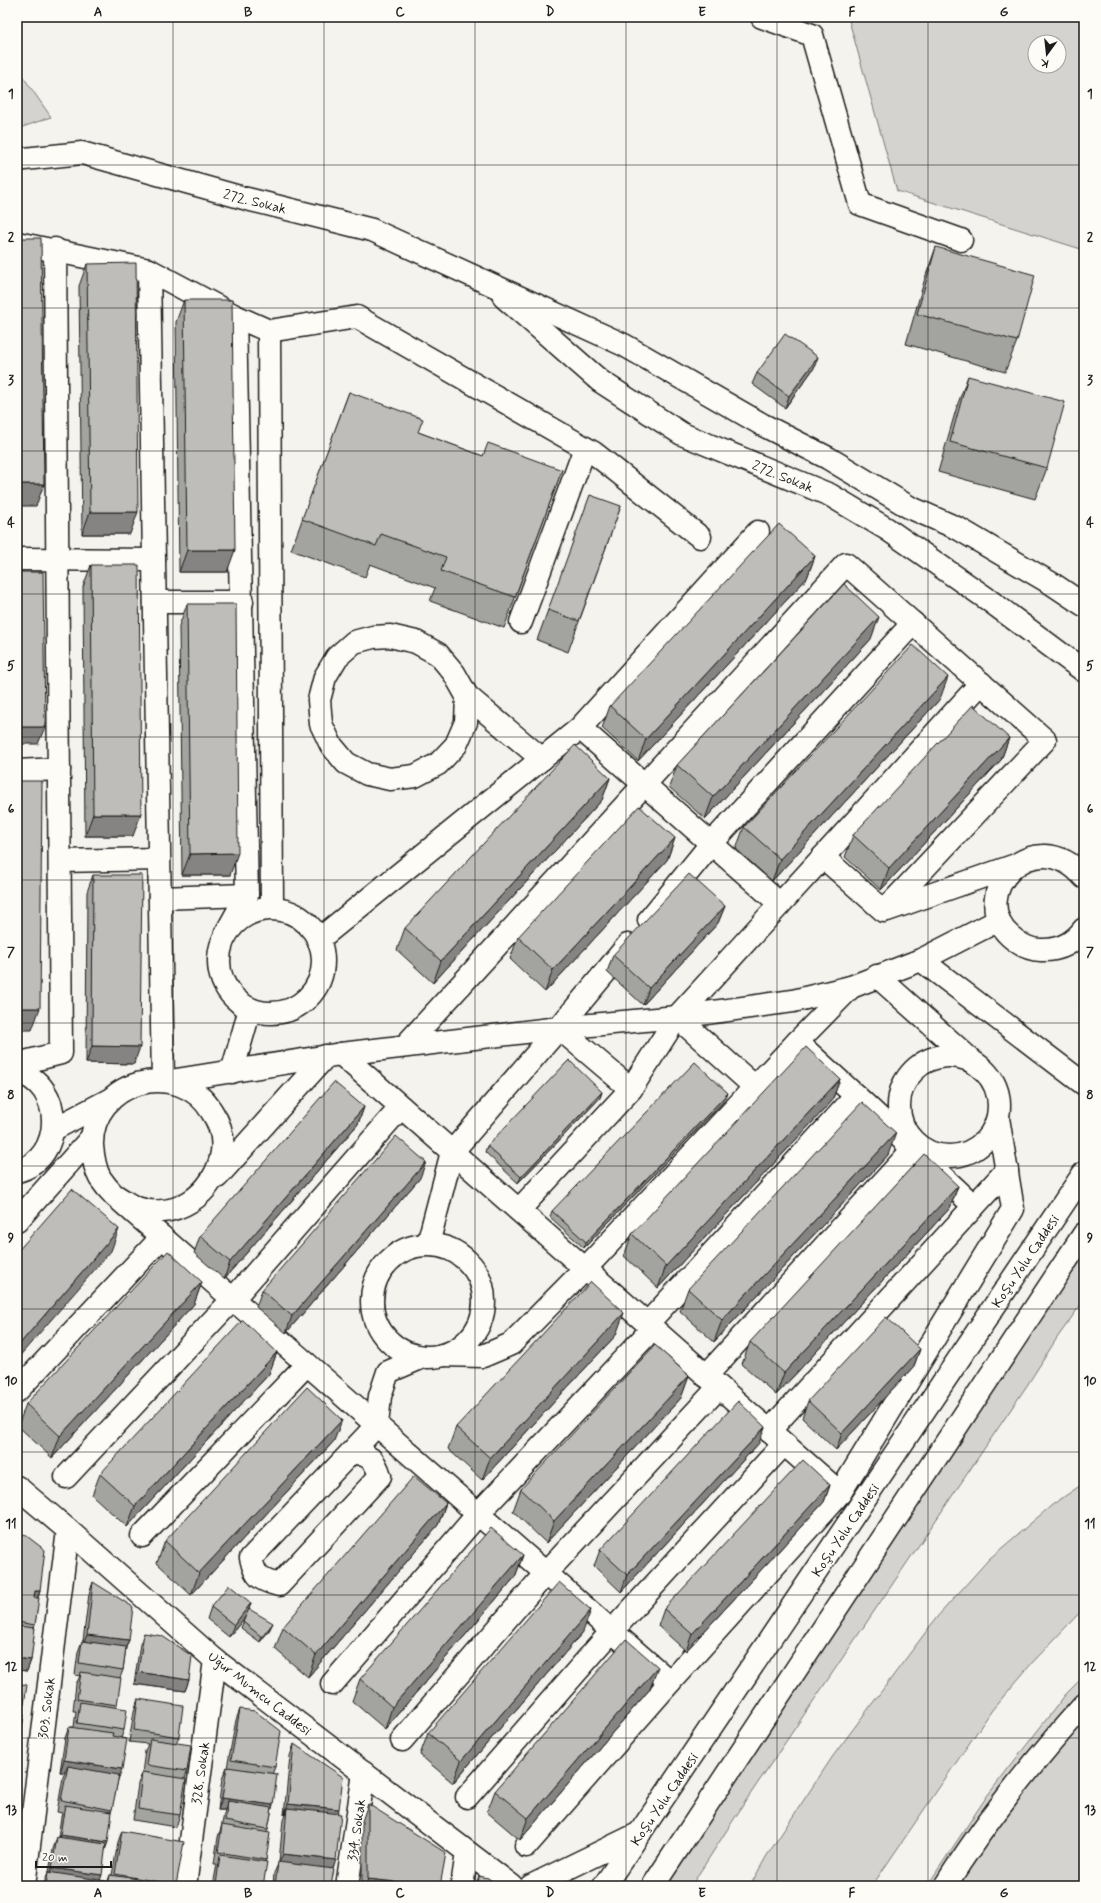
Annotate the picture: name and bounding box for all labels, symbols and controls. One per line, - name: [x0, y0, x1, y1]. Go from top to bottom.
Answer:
- text: A: [94, 4, 102, 21]
- text: B: [244, 4, 253, 21]
- text: C: [395, 4, 405, 21]
- text: D: [546, 4, 555, 21]
- text: E: [698, 4, 706, 21]
- text: F: [849, 4, 856, 21]
- text: G: [1000, 4, 1009, 21]
- north arrow: [1027, 34, 1067, 74]
- text: K: [1039, 55, 1050, 70]
- text: 1: [8, 86, 14, 103]
- text: 1: [1087, 86, 1093, 103]
- street label: 272. Sokak: [221, 185, 288, 219]
- text: 2: [8, 229, 15, 246]
- text: 2: [1087, 229, 1094, 246]
- text: 3: [8, 372, 14, 389]
- text: 3: [1087, 372, 1093, 389]
- street label: 272. Sokak: [749, 457, 816, 497]
- text: 4: [7, 515, 15, 532]
- text: 4: [1086, 515, 1094, 532]
- text: 5: [7, 658, 15, 675]
- text: 5: [1086, 658, 1094, 675]
- text: 6: [8, 801, 15, 818]
- text: 6: [1087, 801, 1094, 818]
- text: 7: [7, 944, 15, 961]
- text: 7: [1086, 944, 1094, 961]
- text: 8: [7, 1087, 15, 1104]
- text: 8: [1086, 1087, 1094, 1104]
- street label: Koşu Yolu Caddesi: [988, 1212, 1064, 1312]
- text: 9: [8, 1230, 15, 1247]
- text: 9: [1087, 1230, 1094, 1247]
- text: 10: [4, 1373, 18, 1390]
- text: 10: [1083, 1373, 1097, 1390]
- street label: Koşu Yolu Caddesi: [808, 1481, 884, 1581]
- text: 11: [5, 1516, 17, 1533]
- text: 11: [1084, 1516, 1096, 1533]
- street label: Uğur Mumcu Caddesi: [204, 1648, 315, 1740]
- text: 12: [5, 1659, 17, 1676]
- text: 12: [1084, 1659, 1096, 1676]
- street label: 303. Sokak: [34, 1676, 60, 1740]
- street label: 328. Sokak: [188, 1740, 214, 1806]
- street label: Koşu Yolu Caddesi: [627, 1750, 703, 1850]
- street label: 334. Sokak: [344, 1798, 370, 1862]
- text: 13: [5, 1802, 17, 1819]
- text: 13: [1084, 1802, 1096, 1819]
- scale bar: [36, 1843, 111, 1869]
- text: 20 m: [42, 1850, 68, 1866]
- text: A: [94, 1885, 102, 1902]
- text: B: [244, 1885, 253, 1902]
- text: C: [395, 1885, 405, 1902]
- text: D: [546, 1885, 555, 1902]
- text: E: [698, 1885, 706, 1902]
- text: F: [849, 1885, 856, 1902]
- text: G: [1000, 1885, 1009, 1902]

